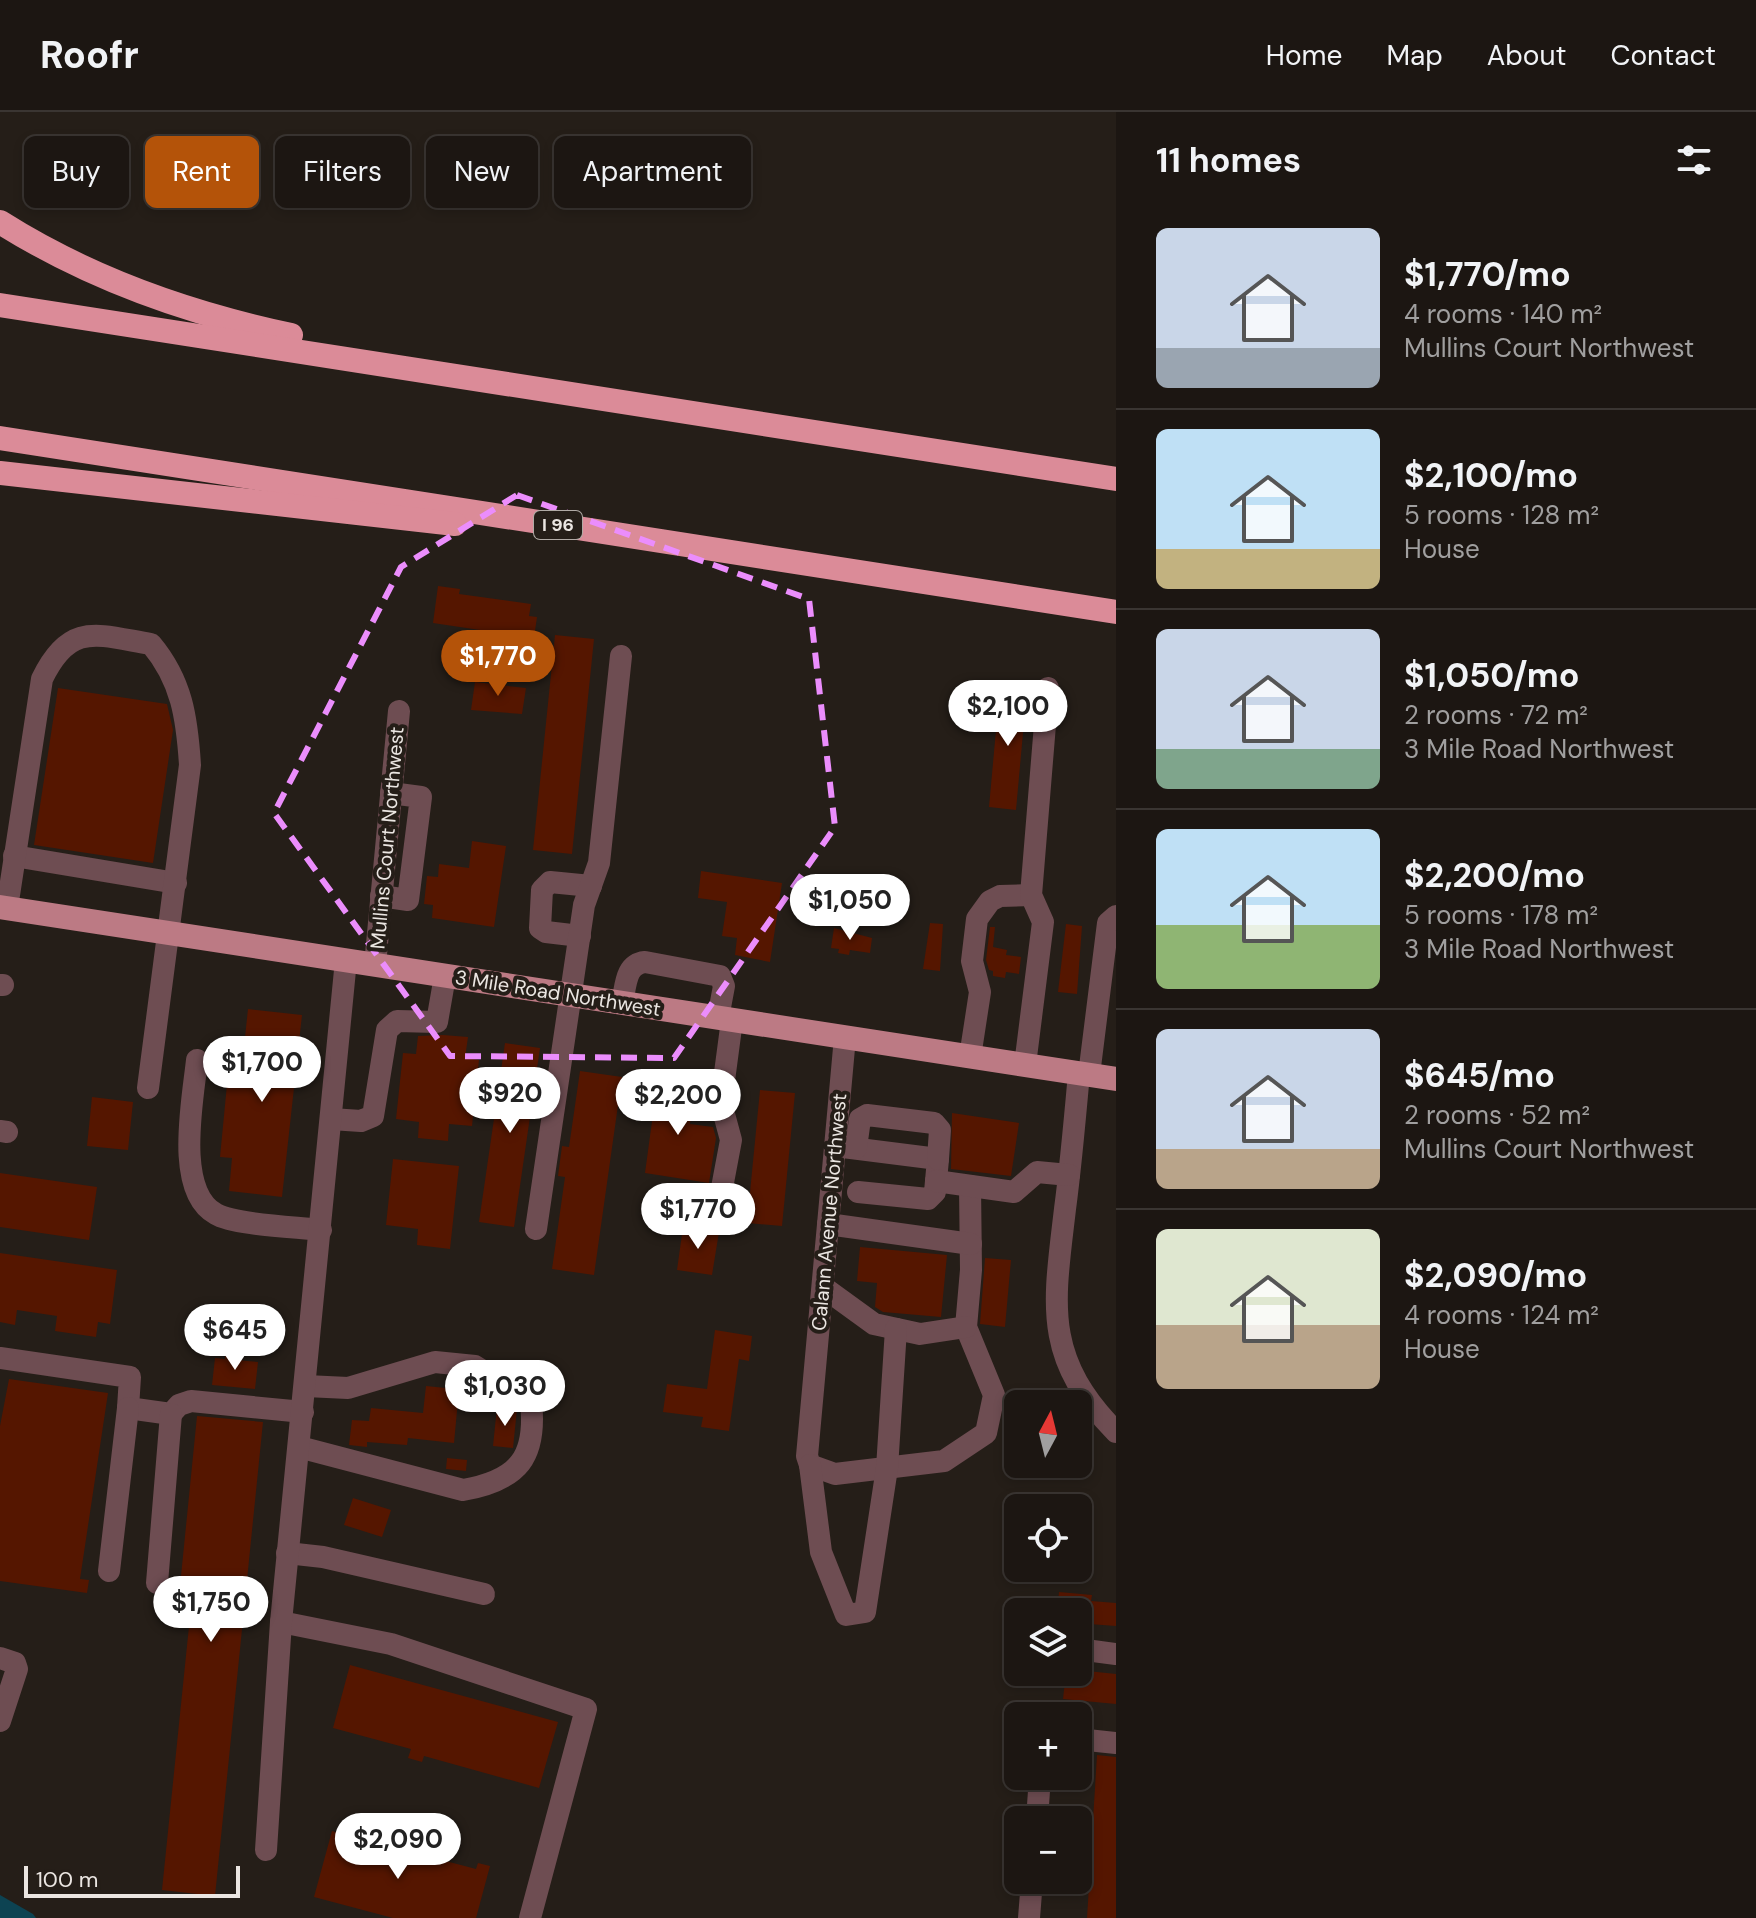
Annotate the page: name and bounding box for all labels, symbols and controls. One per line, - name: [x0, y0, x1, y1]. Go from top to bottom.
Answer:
- text: Roofr: [40, 30, 139, 80]
- text: Home: [1266, 37, 1342, 74]
- text: Map: [1386, 37, 1443, 74]
- text: About: [1487, 37, 1566, 74]
- text: Contact: [1610, 37, 1716, 74]
- chip: Buy: [24, 136, 129, 208]
- chip: Rent: [145, 136, 259, 208]
- chip: Filters: [275, 136, 410, 208]
- chip: New: [426, 136, 538, 208]
- chip: Apartment: [554, 136, 751, 208]
- text: 11 homes: [1156, 138, 1301, 183]
- icon: filters: [1672, 138, 1716, 182]
- text: $1,770/mo: [1404, 252, 1571, 297]
- icon: home: [1220, 260, 1316, 356]
- text: 4 rooms · 140 m²: [1404, 297, 1602, 331]
- text: Mullins Court Northwest: [1404, 331, 1694, 365]
- text: $2,100/mo: [1404, 453, 1578, 498]
- icon: home: [1220, 461, 1316, 557]
- text: 5 rooms · 128 m²: [1404, 498, 1599, 532]
- road number: I 96: [534, 511, 582, 539]
- text: House: [1404, 532, 1480, 566]
- pin: $1,770: [433, 630, 563, 698]
- text: $1,770: [459, 639, 537, 673]
- text: $1,050/mo: [1404, 653, 1580, 698]
- icon: home: [1220, 661, 1316, 757]
- pin: $2,100: [943, 680, 1073, 748]
- text: $2,100: [966, 689, 1050, 723]
- text: 2 rooms · 72 m²: [1404, 698, 1588, 732]
- street label: Mullins Court Northwest: [364, 726, 410, 950]
- text: 3 Mile Road Northwest: [1404, 732, 1674, 766]
- text: $2,200/mo: [1404, 853, 1585, 898]
- icon: home: [1220, 861, 1316, 957]
- pin: $1,050: [785, 874, 915, 942]
- text: $1,050: [808, 883, 892, 917]
- text: 5 rooms · 178 m²: [1404, 898, 1598, 932]
- text: 3 Mile Road Northwest: [1404, 932, 1674, 966]
- street label: 3 Mile Road Northwest: [453, 964, 663, 1022]
- pin: $1,700: [197, 1036, 327, 1104]
- text: $1,700: [221, 1045, 303, 1079]
- text: $645/mo: [1404, 1053, 1555, 1098]
- icon: home: [1220, 1061, 1316, 1157]
- pin: $920: [463, 1067, 557, 1135]
- pin: $2,200: [613, 1069, 743, 1137]
- text: $920: [477, 1076, 543, 1110]
- text: $2,200: [634, 1078, 722, 1112]
- street label: Calann Avenue Northwest: [806, 1092, 852, 1332]
- text: 2 rooms · 52 m²: [1404, 1098, 1590, 1132]
- text: Mullins Court Northwest: [1404, 1132, 1694, 1166]
- pin: $1,770: [633, 1183, 763, 1251]
- text: $1,770: [659, 1192, 737, 1226]
- text: $2,090/mo: [1404, 1253, 1587, 1298]
- icon: home: [1220, 1261, 1316, 1357]
- text: 4 rooms · 124 m²: [1404, 1298, 1599, 1332]
- pin: $645: [188, 1304, 282, 1372]
- text: $645: [202, 1313, 268, 1347]
- text: House: [1404, 1332, 1480, 1366]
- pin: $1,030: [440, 1360, 570, 1428]
- text: $1,030: [463, 1369, 547, 1403]
- north arrow: [1004, 1390, 1092, 1478]
- map controls: [1004, 1390, 1092, 1894]
- button: locate: [1004, 1494, 1092, 1582]
- pin: $1,750: [146, 1576, 276, 1644]
- text: $1,750: [171, 1585, 251, 1619]
- button: layers: [1004, 1598, 1092, 1686]
- button: +: [1004, 1702, 1092, 1790]
- button: −: [1004, 1806, 1092, 1894]
- pin: $2,090: [333, 1813, 463, 1881]
- text: $2,090: [353, 1822, 443, 1856]
- scale bar: [24, 1862, 240, 1898]
- text: 100 m: [36, 1865, 98, 1894]

